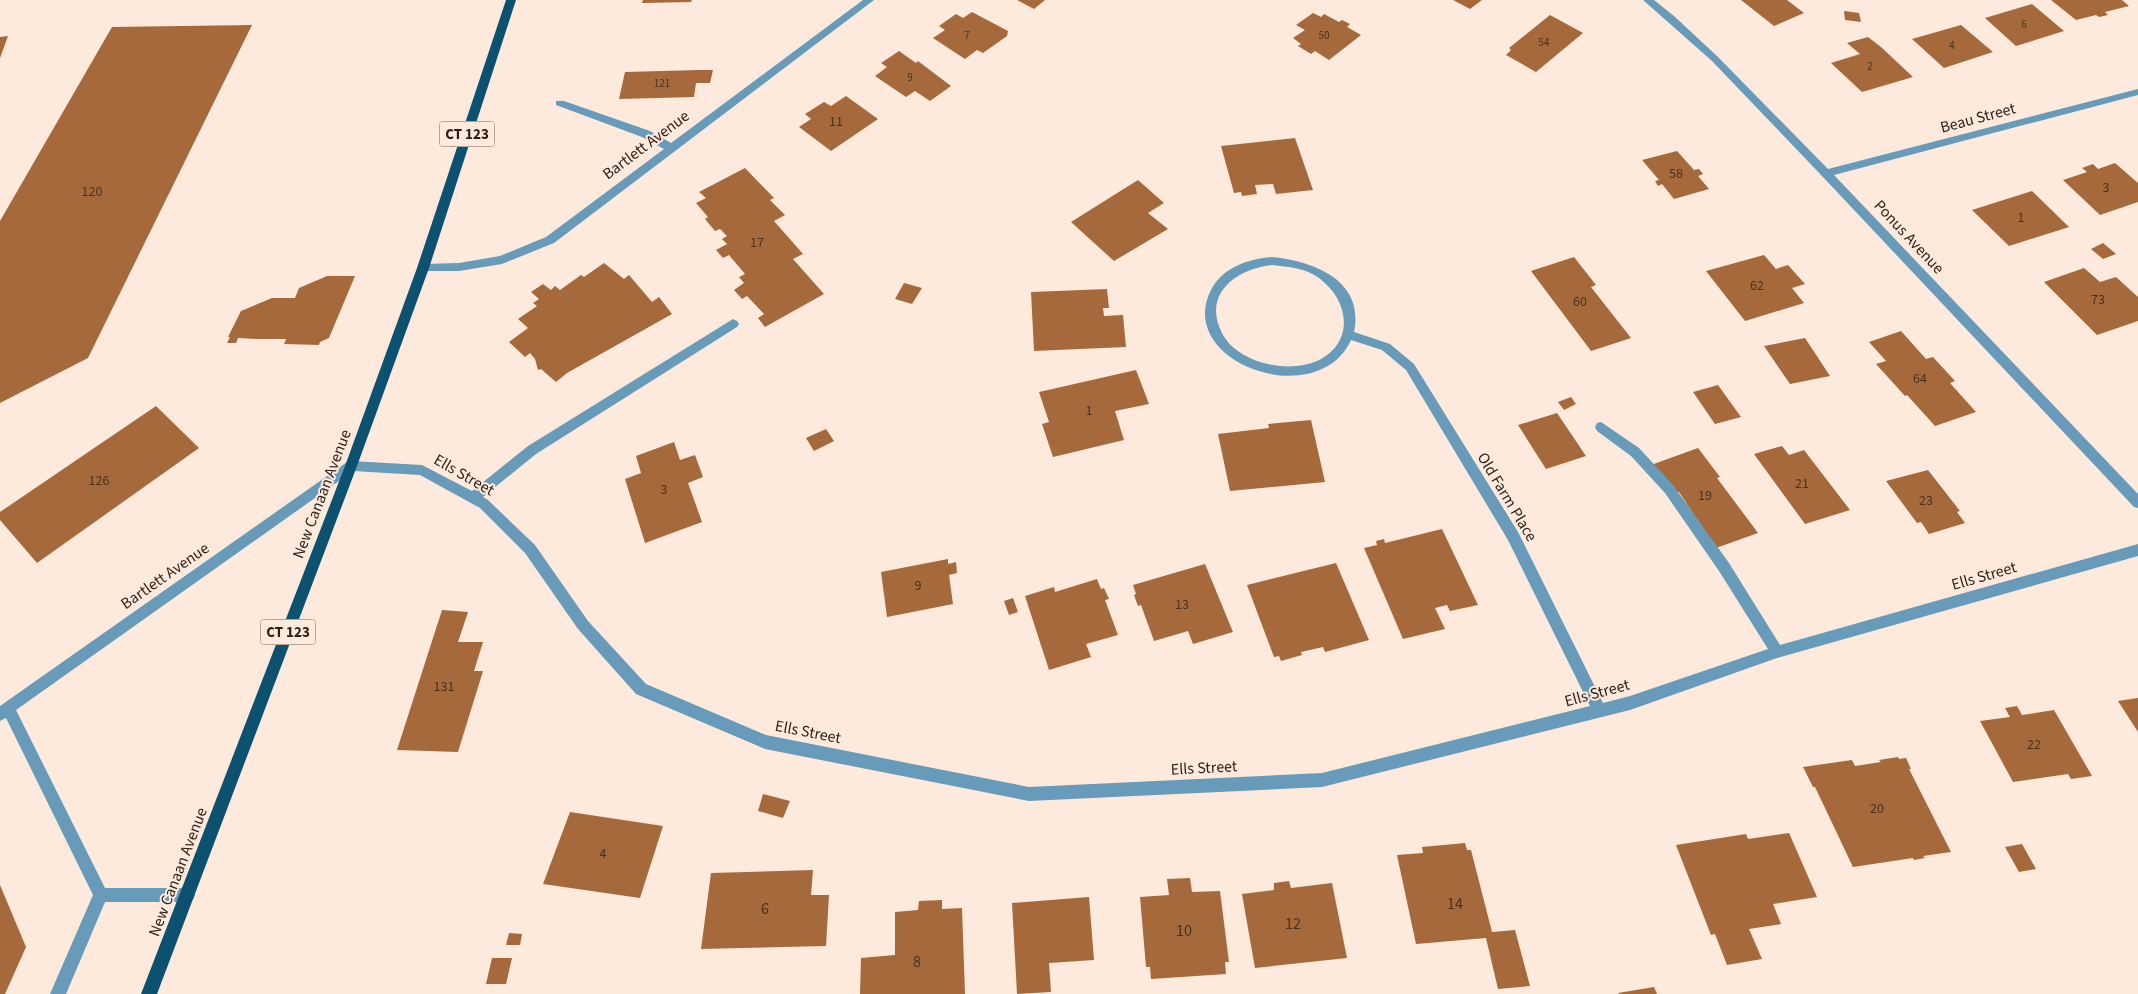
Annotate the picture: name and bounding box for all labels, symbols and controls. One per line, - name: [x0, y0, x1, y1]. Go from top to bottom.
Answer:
- house number: 6: [2021, 17, 2027, 32]
- house number: 7: [964, 28, 970, 43]
- house number: 50: [1319, 28, 1329, 43]
- house number: 54: [1539, 35, 1550, 50]
- house number: 4: [1949, 38, 1955, 53]
- house number: 2: [1867, 59, 1873, 74]
- house number: 9: [907, 70, 913, 85]
- house number: 121: [654, 76, 670, 91]
- street label: Beau Street: [1938, 97, 2019, 139]
- street label: Bartlett Avenue: [598, 105, 694, 185]
- house number: 11: [829, 112, 843, 132]
- road number: CT 123: [440, 122, 494, 146]
- house number: 58: [1669, 164, 1683, 184]
- house number: 3: [2103, 178, 2110, 198]
- house number: 120: [82, 182, 102, 202]
- street label: Ponus Avenue: [1869, 195, 1949, 279]
- house number: 1: [2018, 208, 2025, 228]
- house number: 17: [750, 233, 764, 253]
- house number: 62: [1750, 276, 1764, 296]
- house number: 73: [2091, 290, 2105, 310]
- house number: 60: [1573, 292, 1587, 312]
- house number: 64: [1913, 369, 1927, 389]
- house number: 1: [1086, 401, 1093, 421]
- street label: New Canaan Avenue: [287, 426, 357, 562]
- street label: Old Farm Place: [1472, 448, 1542, 546]
- street label: Ells Street: [430, 449, 499, 501]
- house number: 126: [89, 471, 109, 491]
- house number: 21: [1795, 474, 1809, 494]
- house number: 3: [661, 480, 668, 500]
- house number: 19: [1698, 486, 1712, 506]
- house number: 23: [1919, 491, 1933, 511]
- street label: Bartlett Avenue: [116, 537, 214, 615]
- street label: Ells Street: [1949, 556, 2020, 596]
- house number: 9: [915, 576, 922, 596]
- house number: 13: [1175, 595, 1189, 615]
- road number: CT 123: [260, 620, 316, 644]
- street label: Ells Street: [1562, 674, 1633, 712]
- house number: 131: [434, 677, 454, 697]
- street label: Ells Street: [773, 715, 843, 749]
- house number: 22: [2027, 735, 2041, 755]
- street label: Ells Street: [1170, 755, 1238, 781]
- house number: 20: [1870, 799, 1884, 819]
- street label: New Canaan Avenue: [143, 804, 213, 940]
- house number: 4: [600, 844, 607, 864]
- house number: 14: [1447, 893, 1463, 915]
- house number: 6: [761, 898, 769, 920]
- house number: 12: [1285, 913, 1301, 935]
- house number: 10: [1176, 920, 1192, 942]
- house number: 8: [913, 951, 921, 973]

